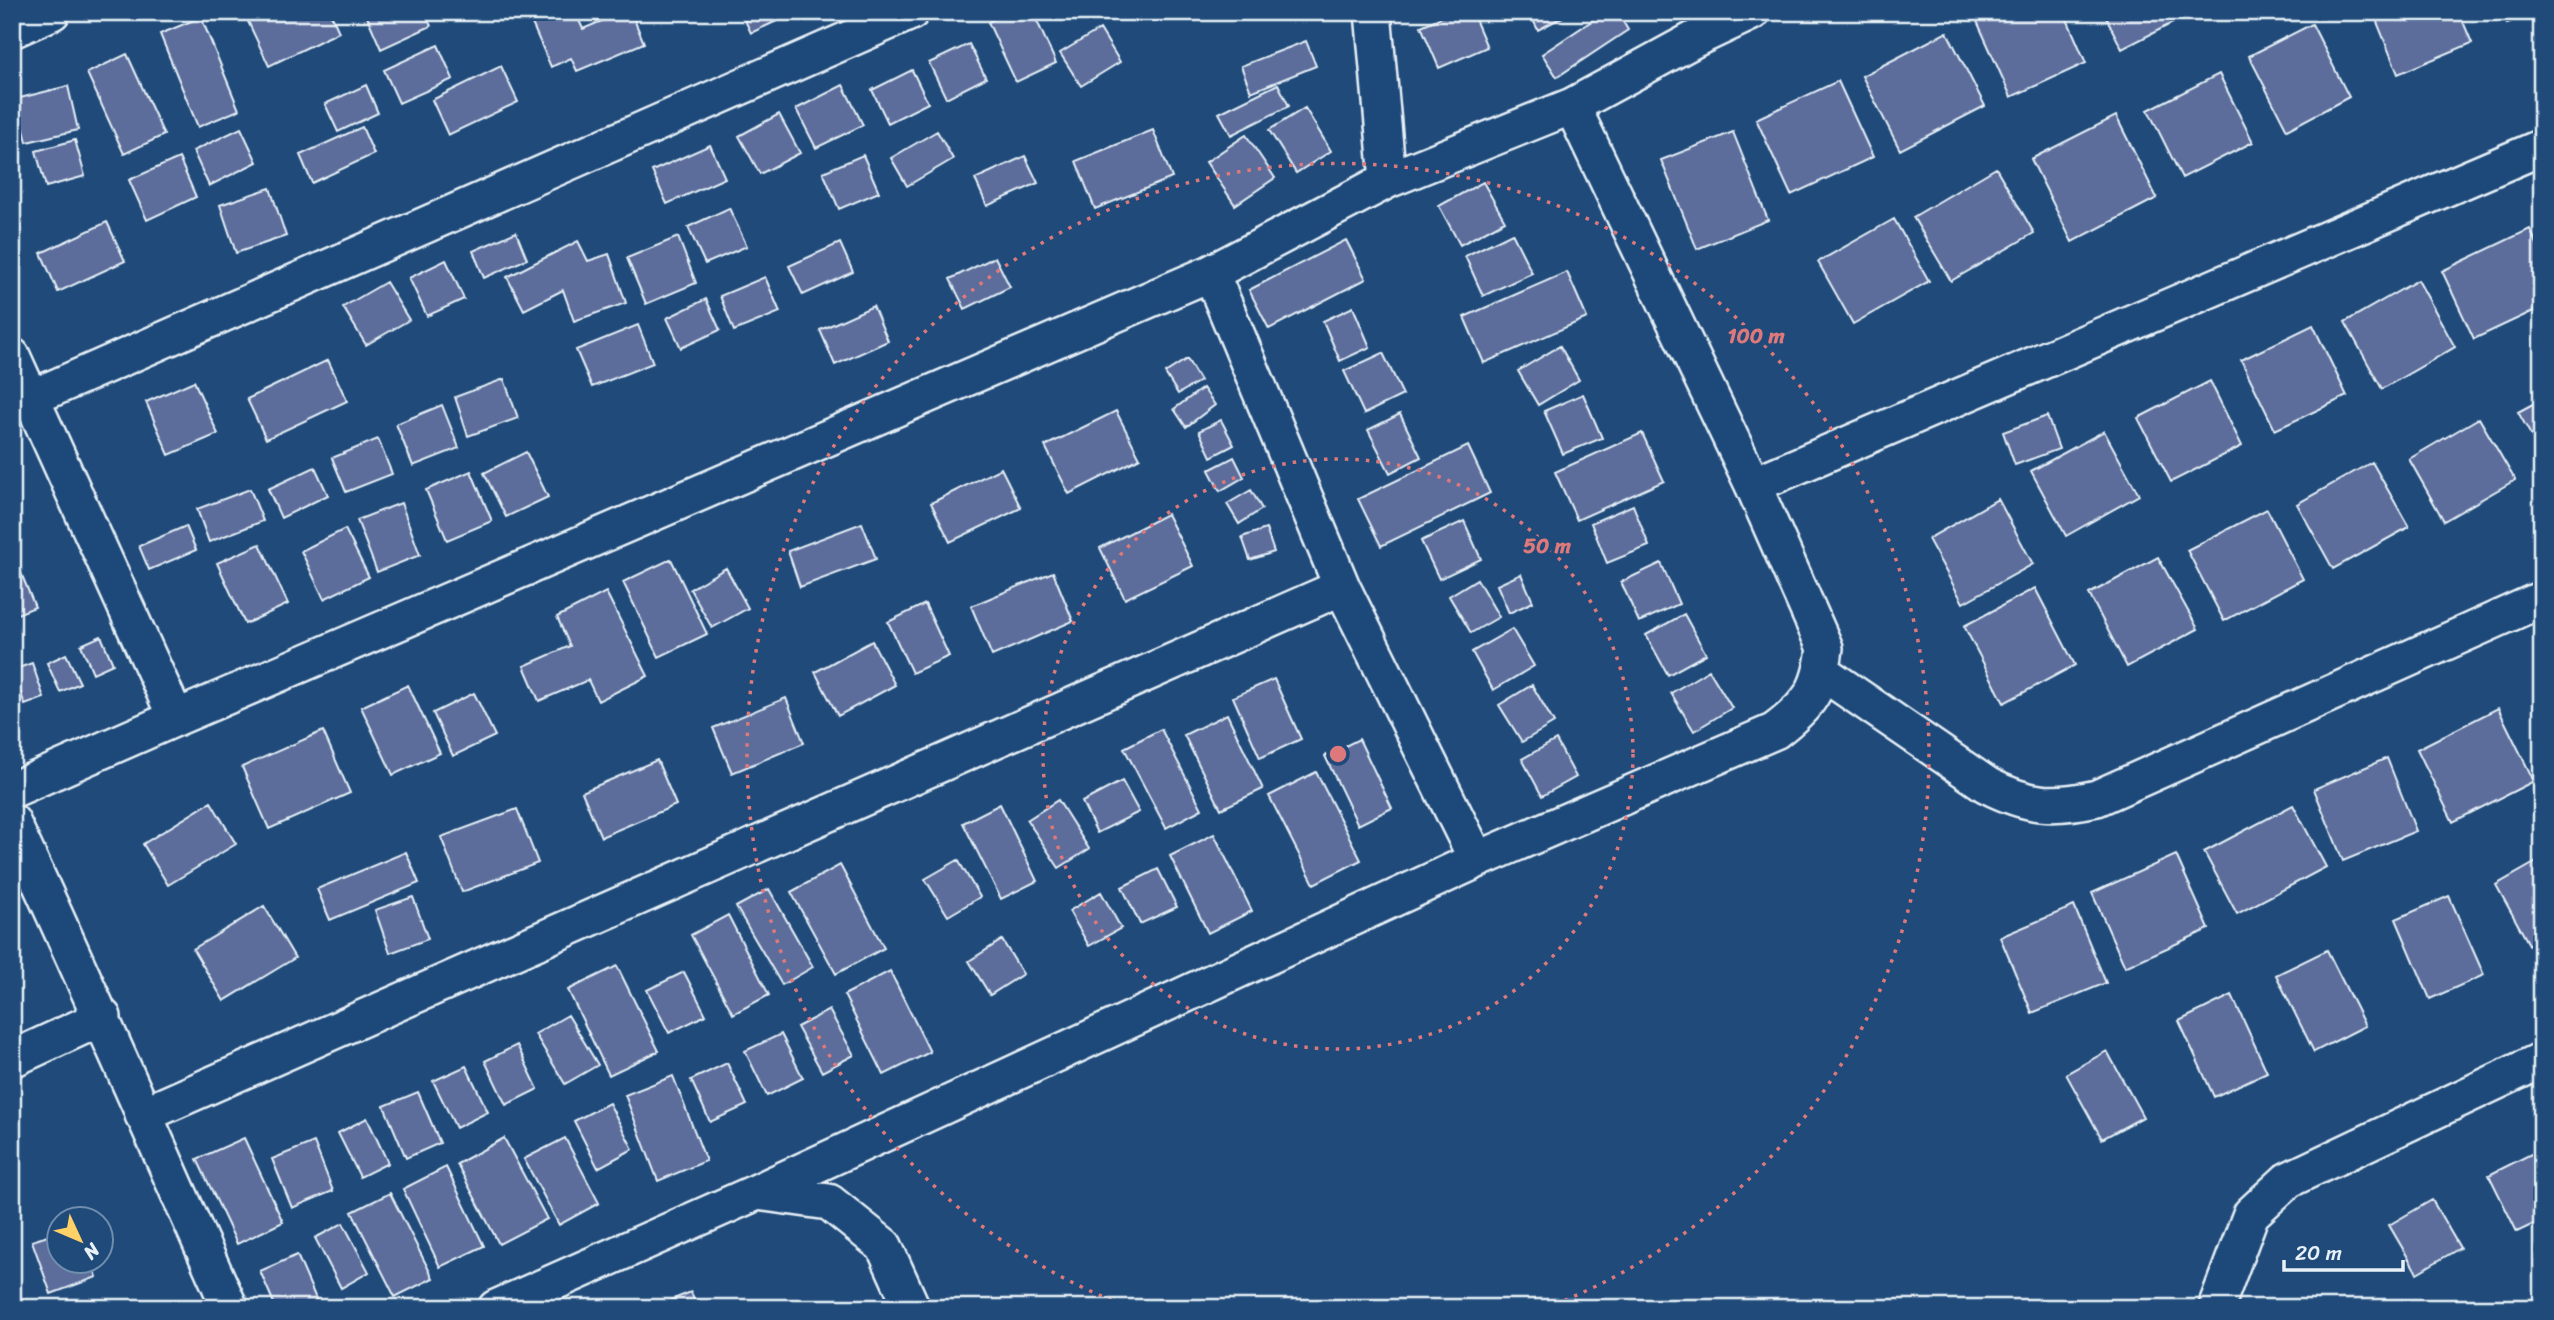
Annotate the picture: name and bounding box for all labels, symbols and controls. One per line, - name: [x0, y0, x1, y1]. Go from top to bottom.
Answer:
- text: 100 m: [1727, 317, 1785, 355]
- text: 50 m: [1523, 527, 1572, 565]
- centre of rings: [1326, 742, 1350, 766]
- north arrow: [46, 1204, 116, 1274]
- scale bar: [2284, 1229, 2404, 1273]
- text: 20 m: [2295, 1234, 2342, 1272]
- text: N: [75, 1235, 109, 1268]

